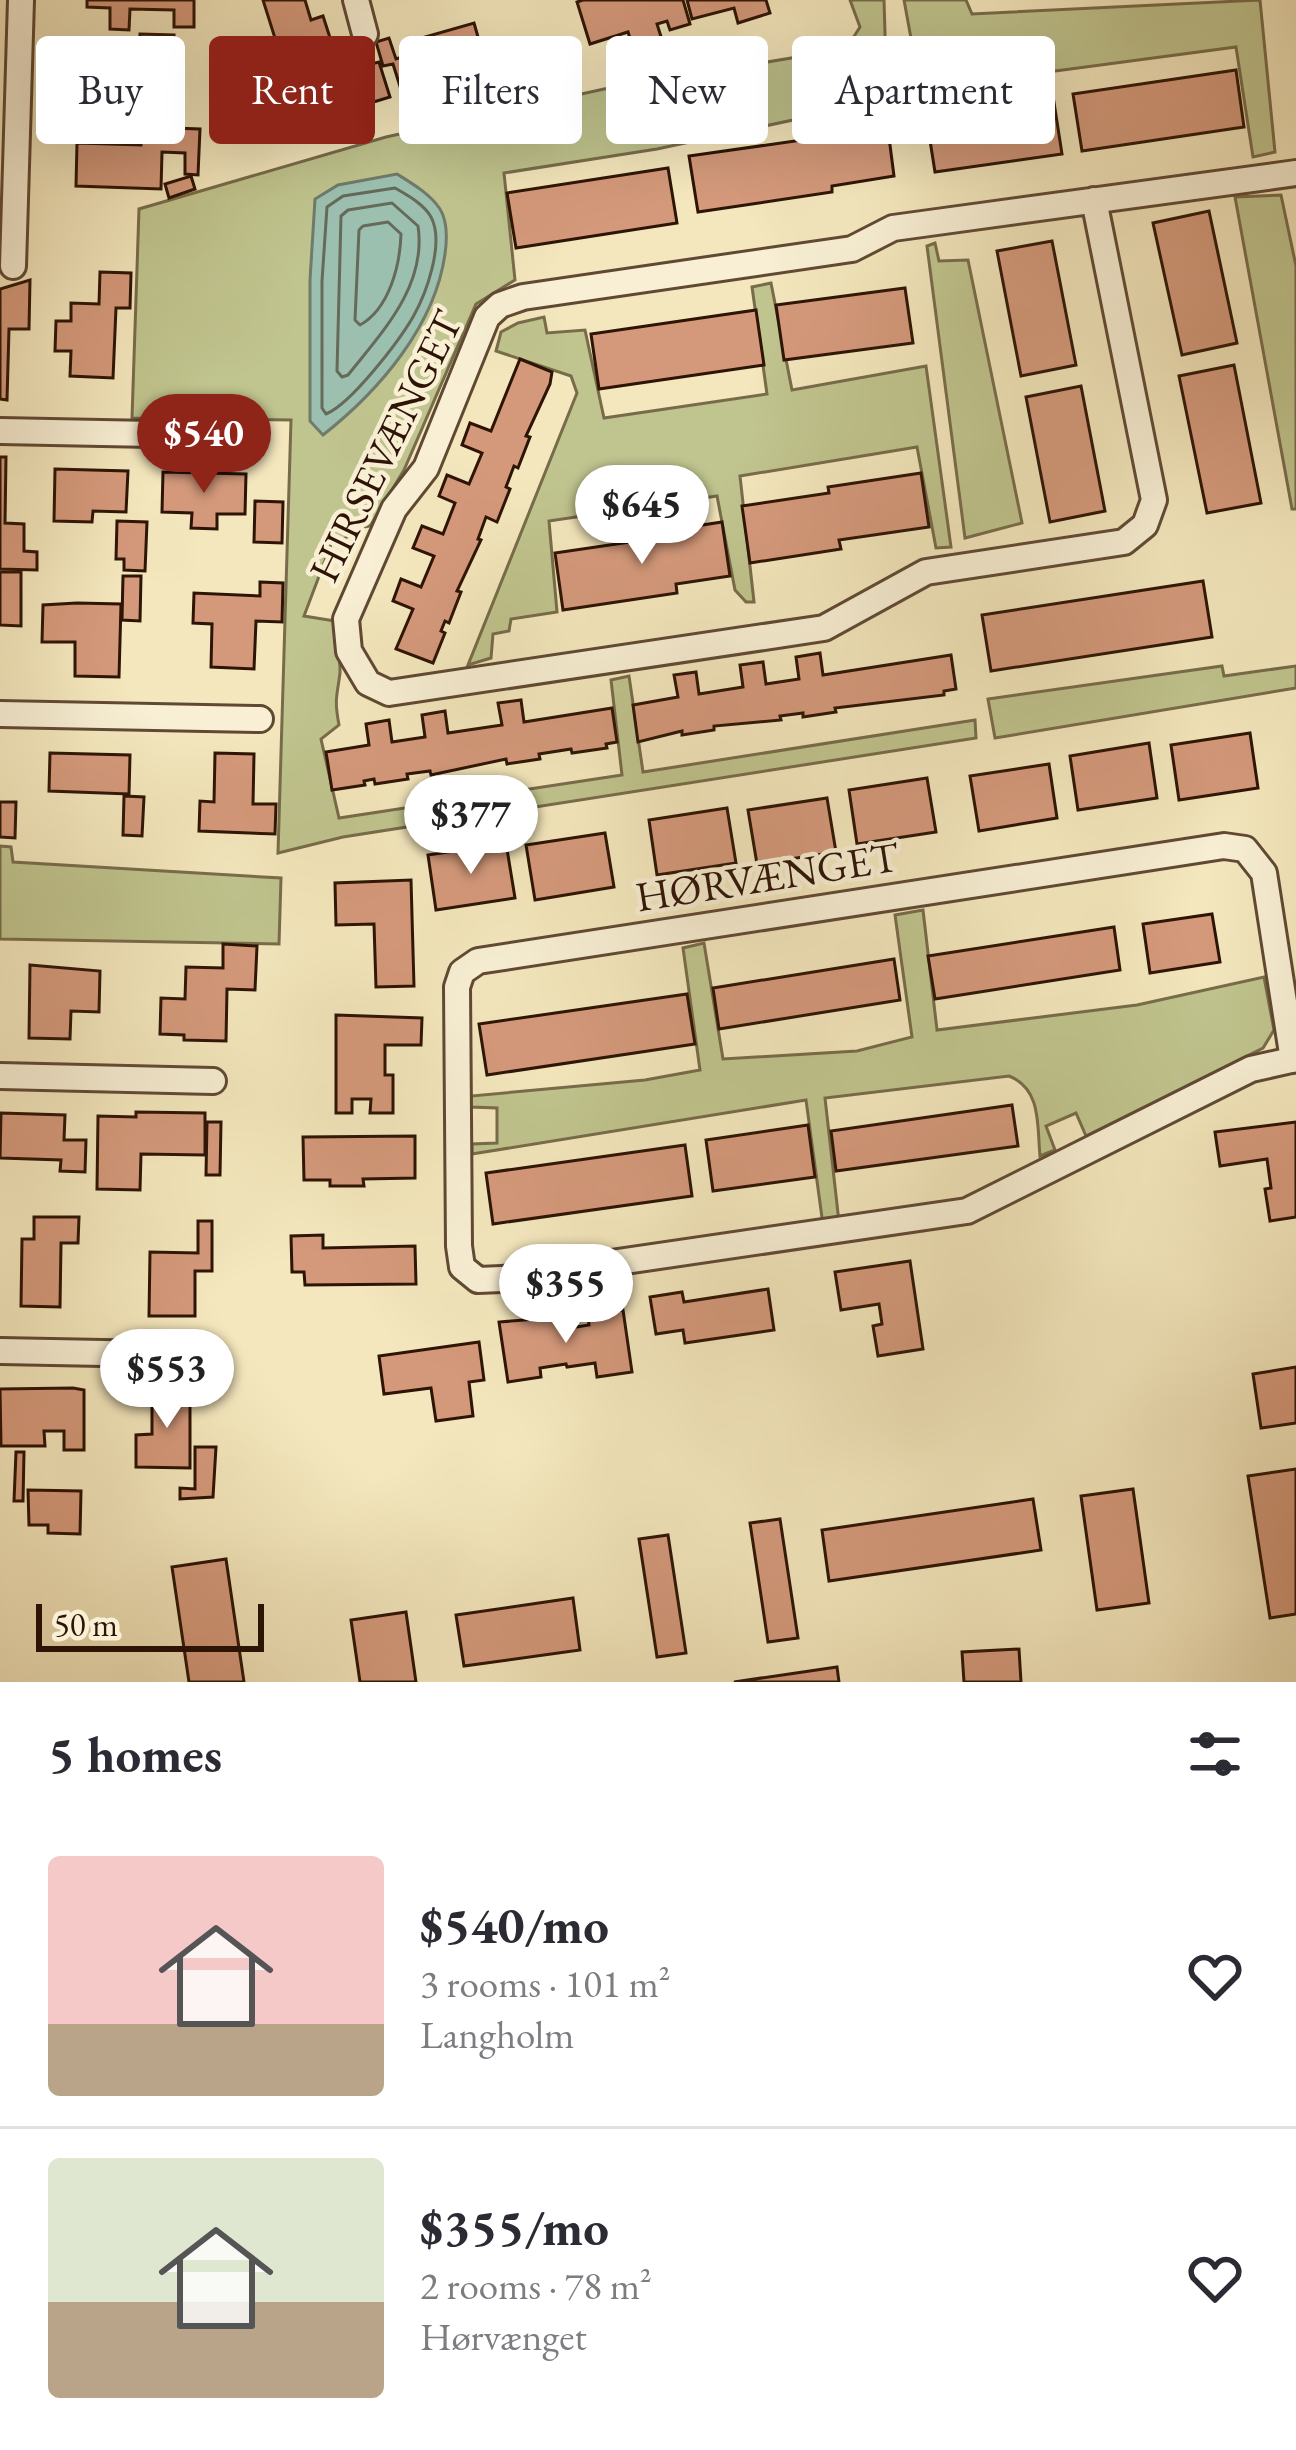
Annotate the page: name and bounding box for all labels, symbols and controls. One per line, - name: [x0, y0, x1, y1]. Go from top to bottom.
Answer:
- chip: Buy: [36, 36, 185, 144]
- chip: Rent: [209, 36, 375, 144]
- chip: Filters: [399, 36, 582, 144]
- chip: New: [606, 36, 768, 144]
- chip: Apartment: [792, 36, 1055, 144]
- street label: HIRSEVÆNGET: [296, 301, 475, 591]
- pin: $540: [133, 394, 275, 496]
- text: $540: [164, 407, 244, 458]
- pin: $645: [571, 465, 713, 567]
- text: $645: [602, 478, 682, 529]
- pin: $377: [400, 775, 542, 877]
- text: $377: [431, 788, 511, 839]
- street label: HØRVÆNGET: [632, 828, 903, 924]
- pin: $355: [495, 1244, 637, 1346]
- text: $355: [526, 1257, 606, 1308]
- pin: $553: [96, 1329, 238, 1431]
- text: $553: [127, 1342, 207, 1393]
- scale bar: [36, 1598, 264, 1651]
- text: 50 m: [54, 1603, 118, 1646]
- text: 5 homes: [48, 1721, 222, 1787]
- icon: filters: [1182, 1721, 1248, 1787]
- text: $540/mo: [420, 1892, 609, 1958]
- icon: home: [144, 1904, 288, 2048]
- icon: heart: [1182, 1943, 1248, 2009]
- text: 3 rooms · 101 m²: [420, 1958, 671, 2009]
- text: Langholm: [420, 2009, 574, 2060]
- text: $355/mo: [420, 2194, 609, 2260]
- icon: home: [144, 2206, 288, 2350]
- icon: heart: [1182, 2245, 1248, 2311]
- text: 2 rooms · 78 m²: [420, 2260, 652, 2311]
- text: Hørvænget: [420, 2311, 587, 2362]

